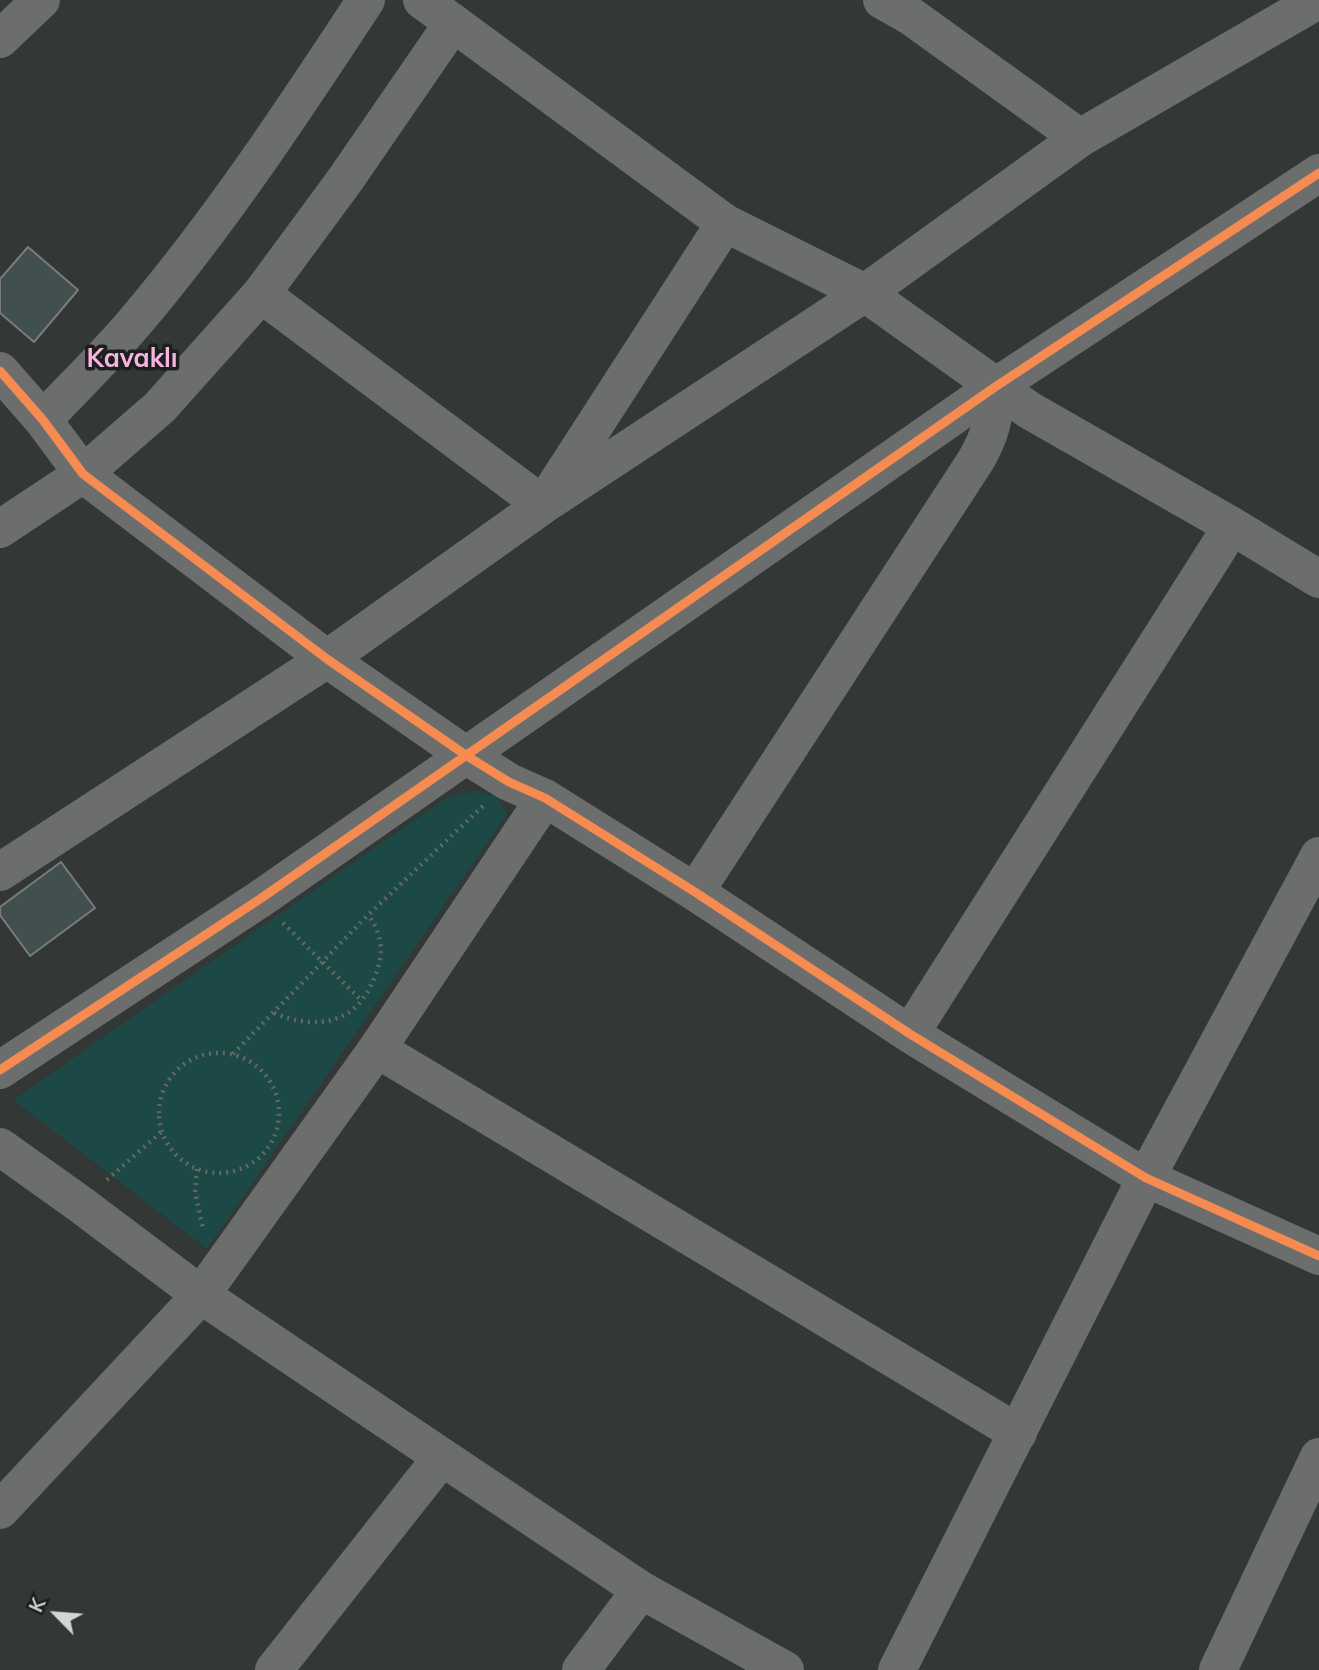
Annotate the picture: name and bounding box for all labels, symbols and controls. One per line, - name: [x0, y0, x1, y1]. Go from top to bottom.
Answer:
- district label: Kavaklı: [86, 343, 178, 375]
- north arrow: [21, 1579, 91, 1649]
- text: K: [23, 1594, 51, 1616]

